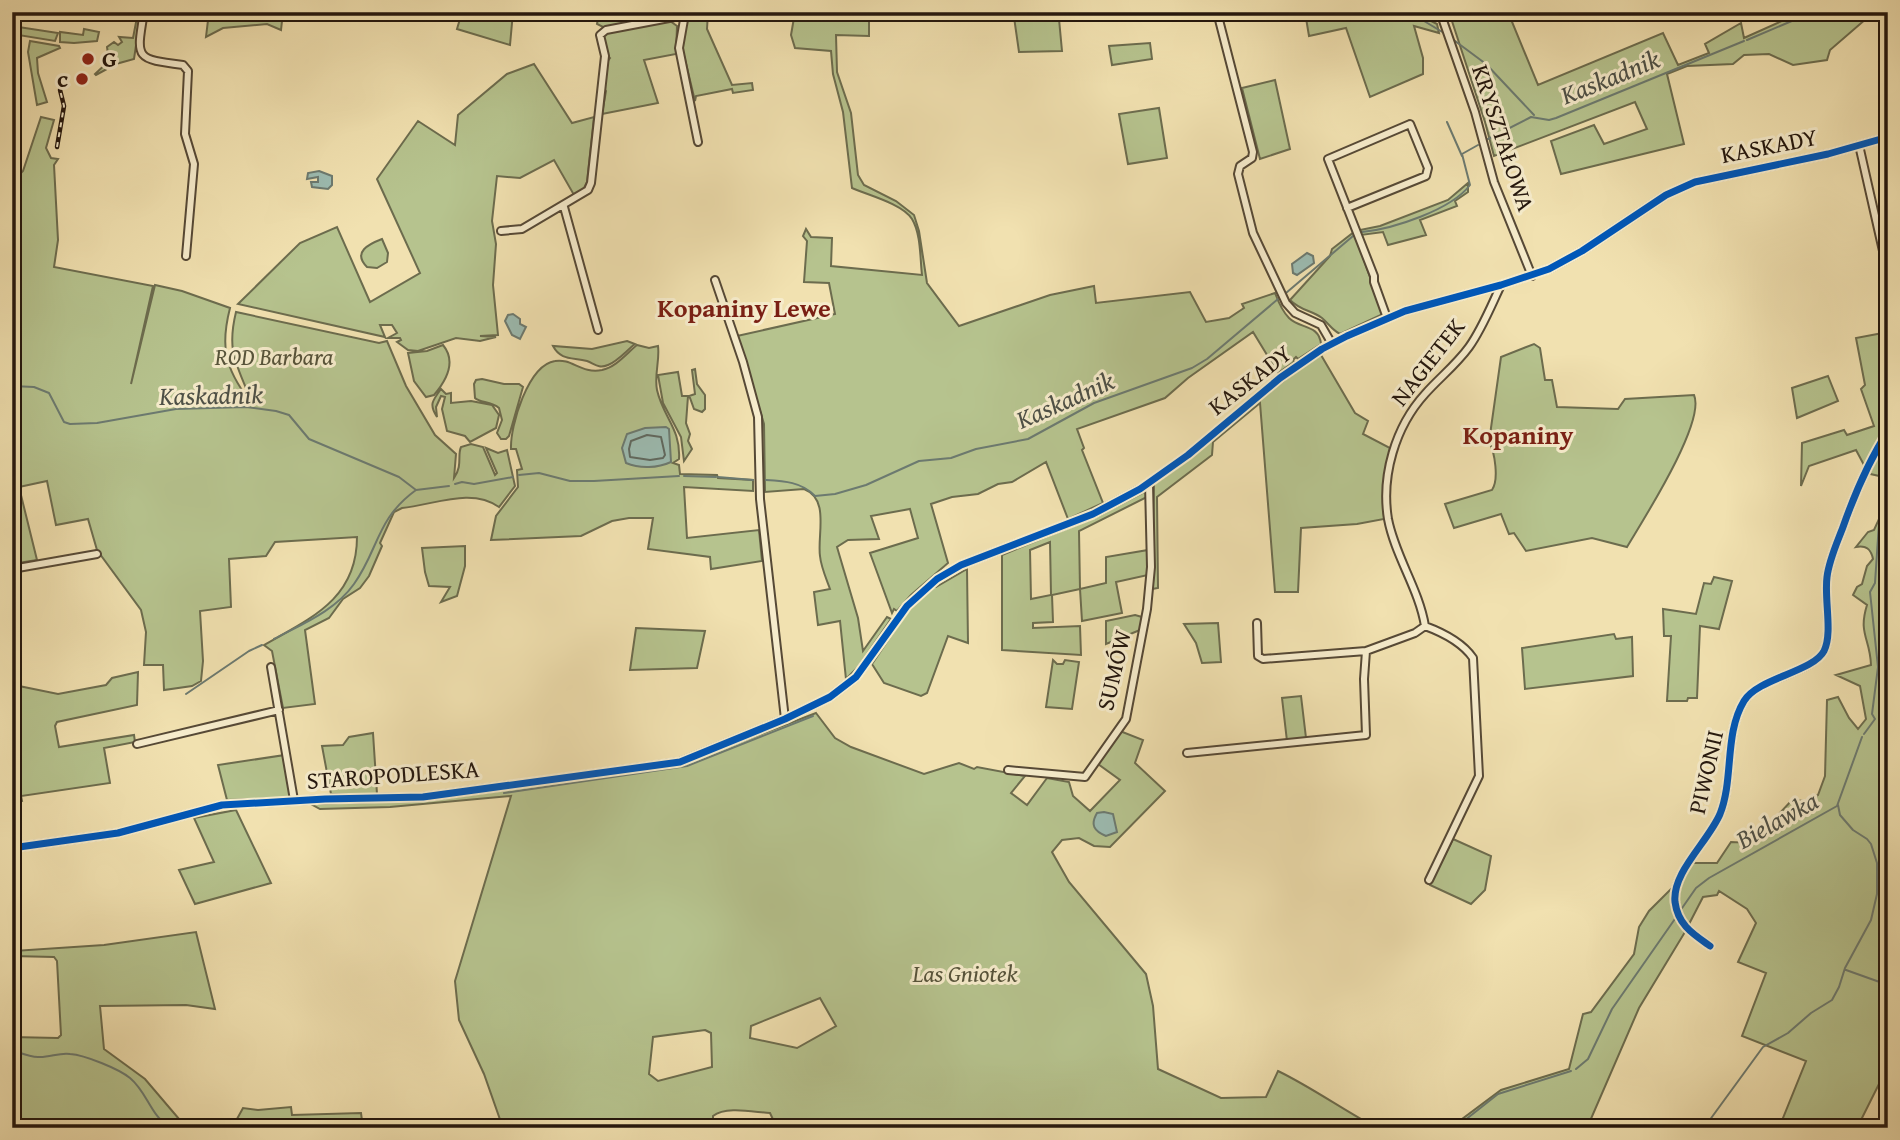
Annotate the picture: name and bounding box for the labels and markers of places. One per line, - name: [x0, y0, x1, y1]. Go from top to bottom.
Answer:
- place label: G: [102, 41, 117, 76]
- marker: G: [80, 51, 96, 67]
- place label: c: [57, 61, 68, 96]
- marker: c: [74, 71, 90, 87]

